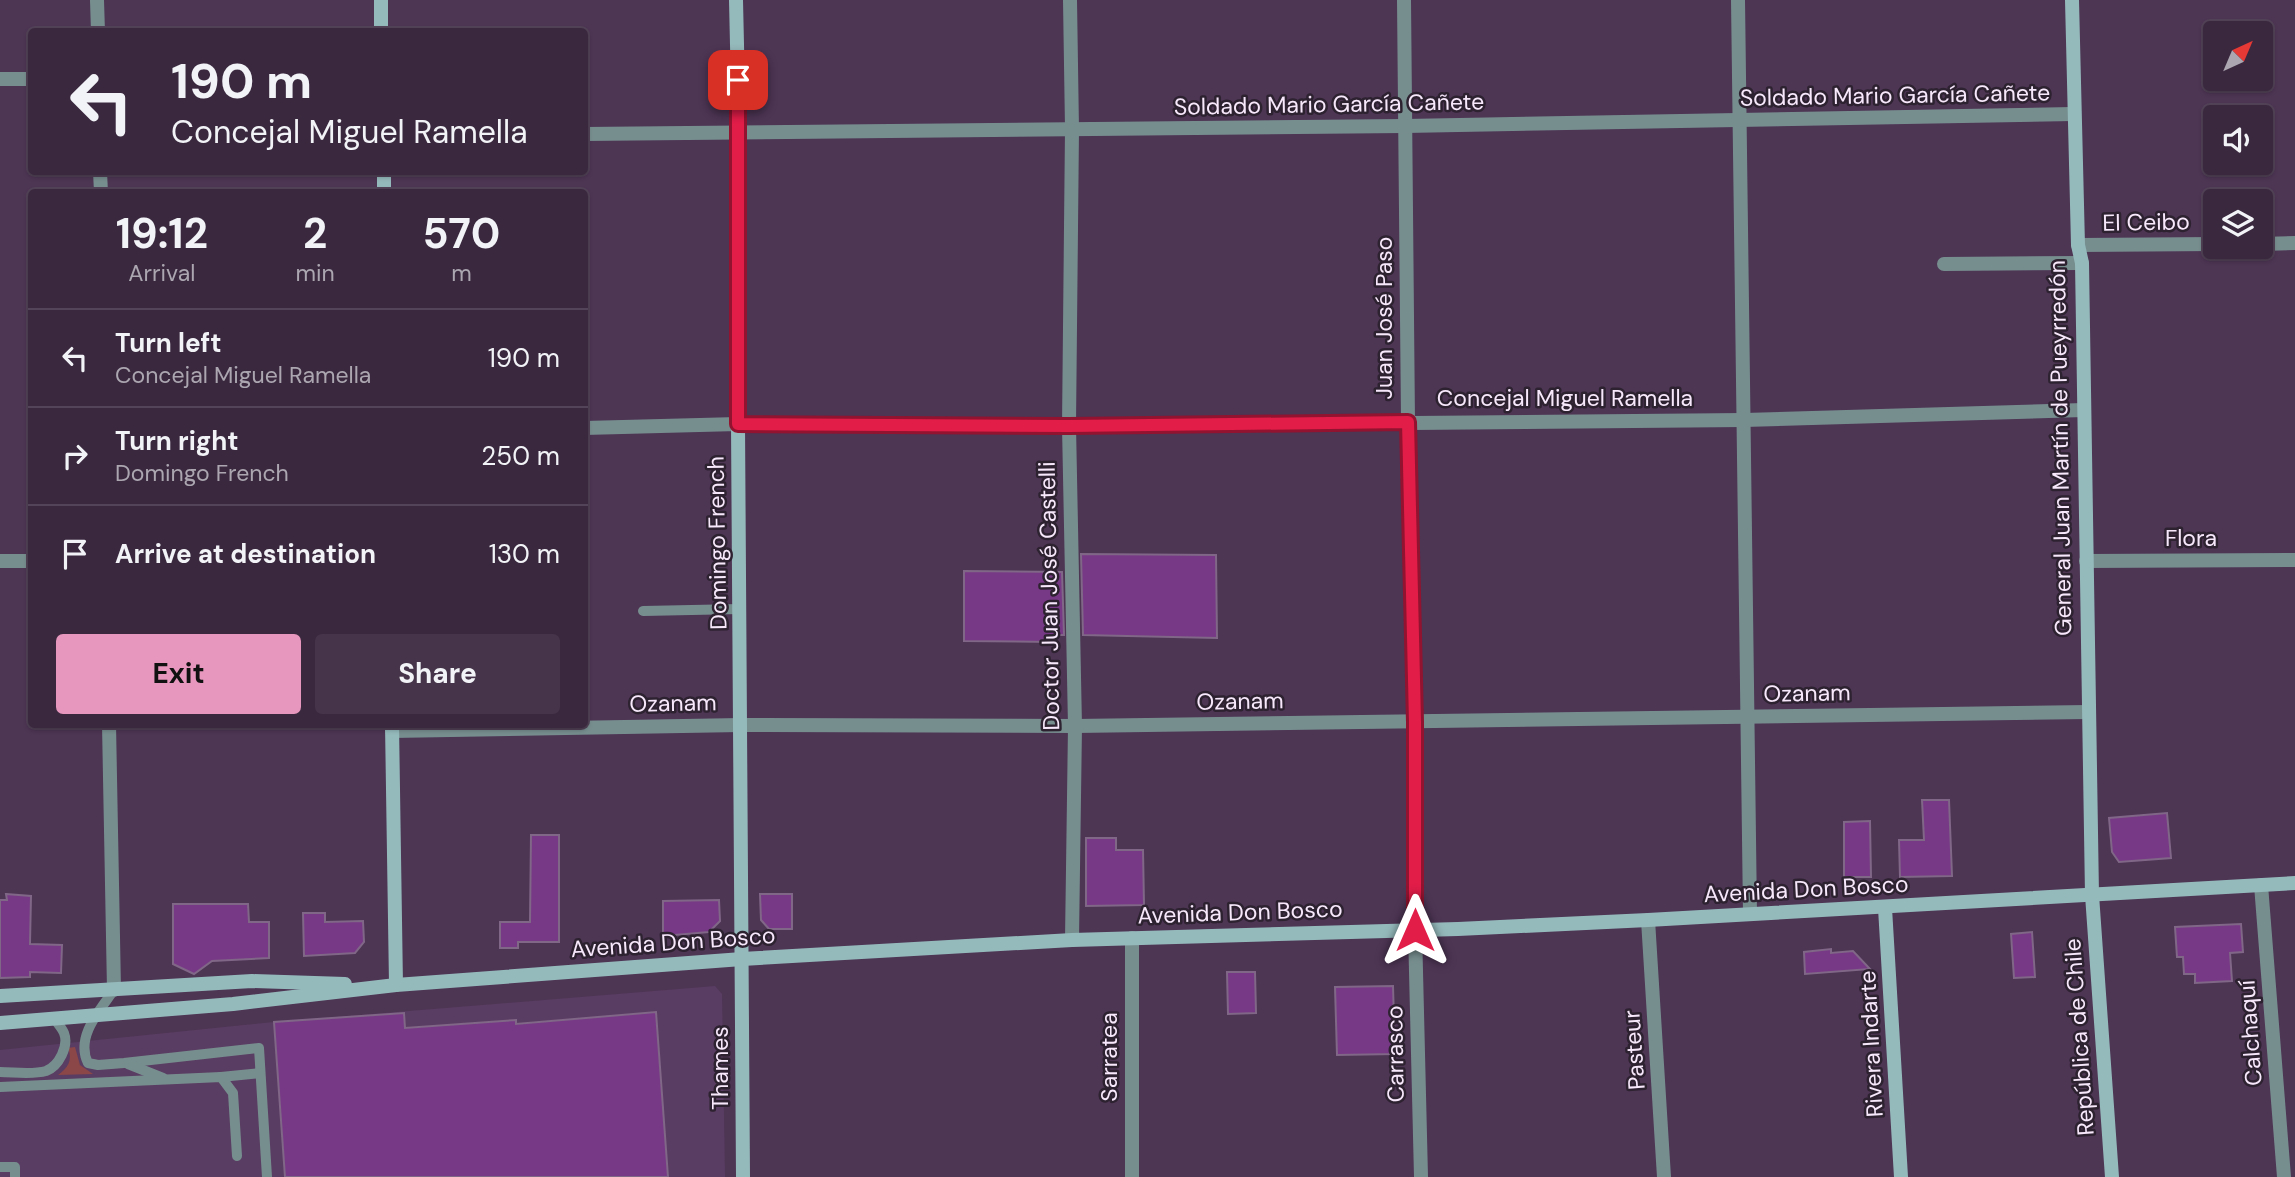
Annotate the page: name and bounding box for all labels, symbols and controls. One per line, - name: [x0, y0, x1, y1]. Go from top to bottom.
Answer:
- north arrow: [2203, 21, 2273, 91]
- map controls: [2203, 21, 2273, 259]
- text: 190 m: [171, 49, 312, 113]
- pin: [708, 50, 768, 110]
- icon: left: [56, 56, 147, 147]
- icon: arrive: [719, 61, 757, 99]
- street label: Soldado Mario García Cañete: [1740, 77, 2050, 113]
- street label: Soldado Mario García Cañete: [1174, 86, 1484, 122]
- button: sound: [2203, 105, 2273, 175]
- text: Concejal Miguel Ramella: [171, 111, 528, 153]
- button: layers: [2203, 189, 2273, 259]
- text: 19:12: [116, 206, 208, 261]
- text: 2: [303, 206, 327, 261]
- text: 570: [423, 206, 500, 261]
- street label: El Ceibo: [2102, 206, 2190, 238]
- street label: Juan José Paso: [1369, 237, 1399, 399]
- text: Arrival: [128, 258, 195, 288]
- text: min: [296, 258, 335, 288]
- text: m: [451, 258, 472, 288]
- street label: General Juan Martín de Pueyrredón: [2042, 260, 2078, 636]
- text: Turn left: [115, 326, 222, 360]
- icon: left: [56, 339, 94, 377]
- text: 190 m: [488, 341, 560, 375]
- text: Concejal Miguel Ramella: [115, 360, 371, 390]
- street label: Concejal Miguel Ramella: [1437, 383, 1693, 413]
- text: Turn right: [115, 424, 239, 458]
- icon: right: [56, 437, 94, 475]
- text: 250 m: [481, 439, 560, 473]
- street label: Domingo French: [700, 456, 734, 630]
- text: Domingo French: [115, 458, 289, 488]
- street label: Doctor Juan José Castelli: [1032, 461, 1066, 731]
- street label: Flora: [2165, 523, 2217, 553]
- icon: arrive: [56, 535, 94, 573]
- text: Arrive at destination: [115, 537, 376, 571]
- text: 130 m: [489, 537, 560, 571]
- button: Exit: [56, 634, 301, 714]
- button: Share: [315, 634, 560, 714]
- street label: Ozanam: [1763, 677, 1851, 709]
- street label: Ozanam: [1196, 685, 1284, 717]
- street label: Ozanam: [629, 687, 717, 719]
- street label: Avenida Don Bosco: [1703, 869, 1909, 909]
- street label: Avenida Don Bosco: [1137, 893, 1343, 931]
- position arrow: [1378, 893, 1452, 967]
- street label: Avenida Don Bosco: [570, 920, 776, 964]
- street label: República de Chile: [2057, 937, 2101, 1137]
- street label: Rivera Indarte: [1852, 970, 1890, 1118]
- street label: Calchaquí: [2231, 978, 2269, 1087]
- street label: Carrasco: [1379, 1005, 1411, 1103]
- street label: Pasteur: [1616, 1009, 1652, 1091]
- street label: Sarratea: [1094, 1012, 1124, 1102]
- street label: Thames: [705, 1026, 735, 1110]

